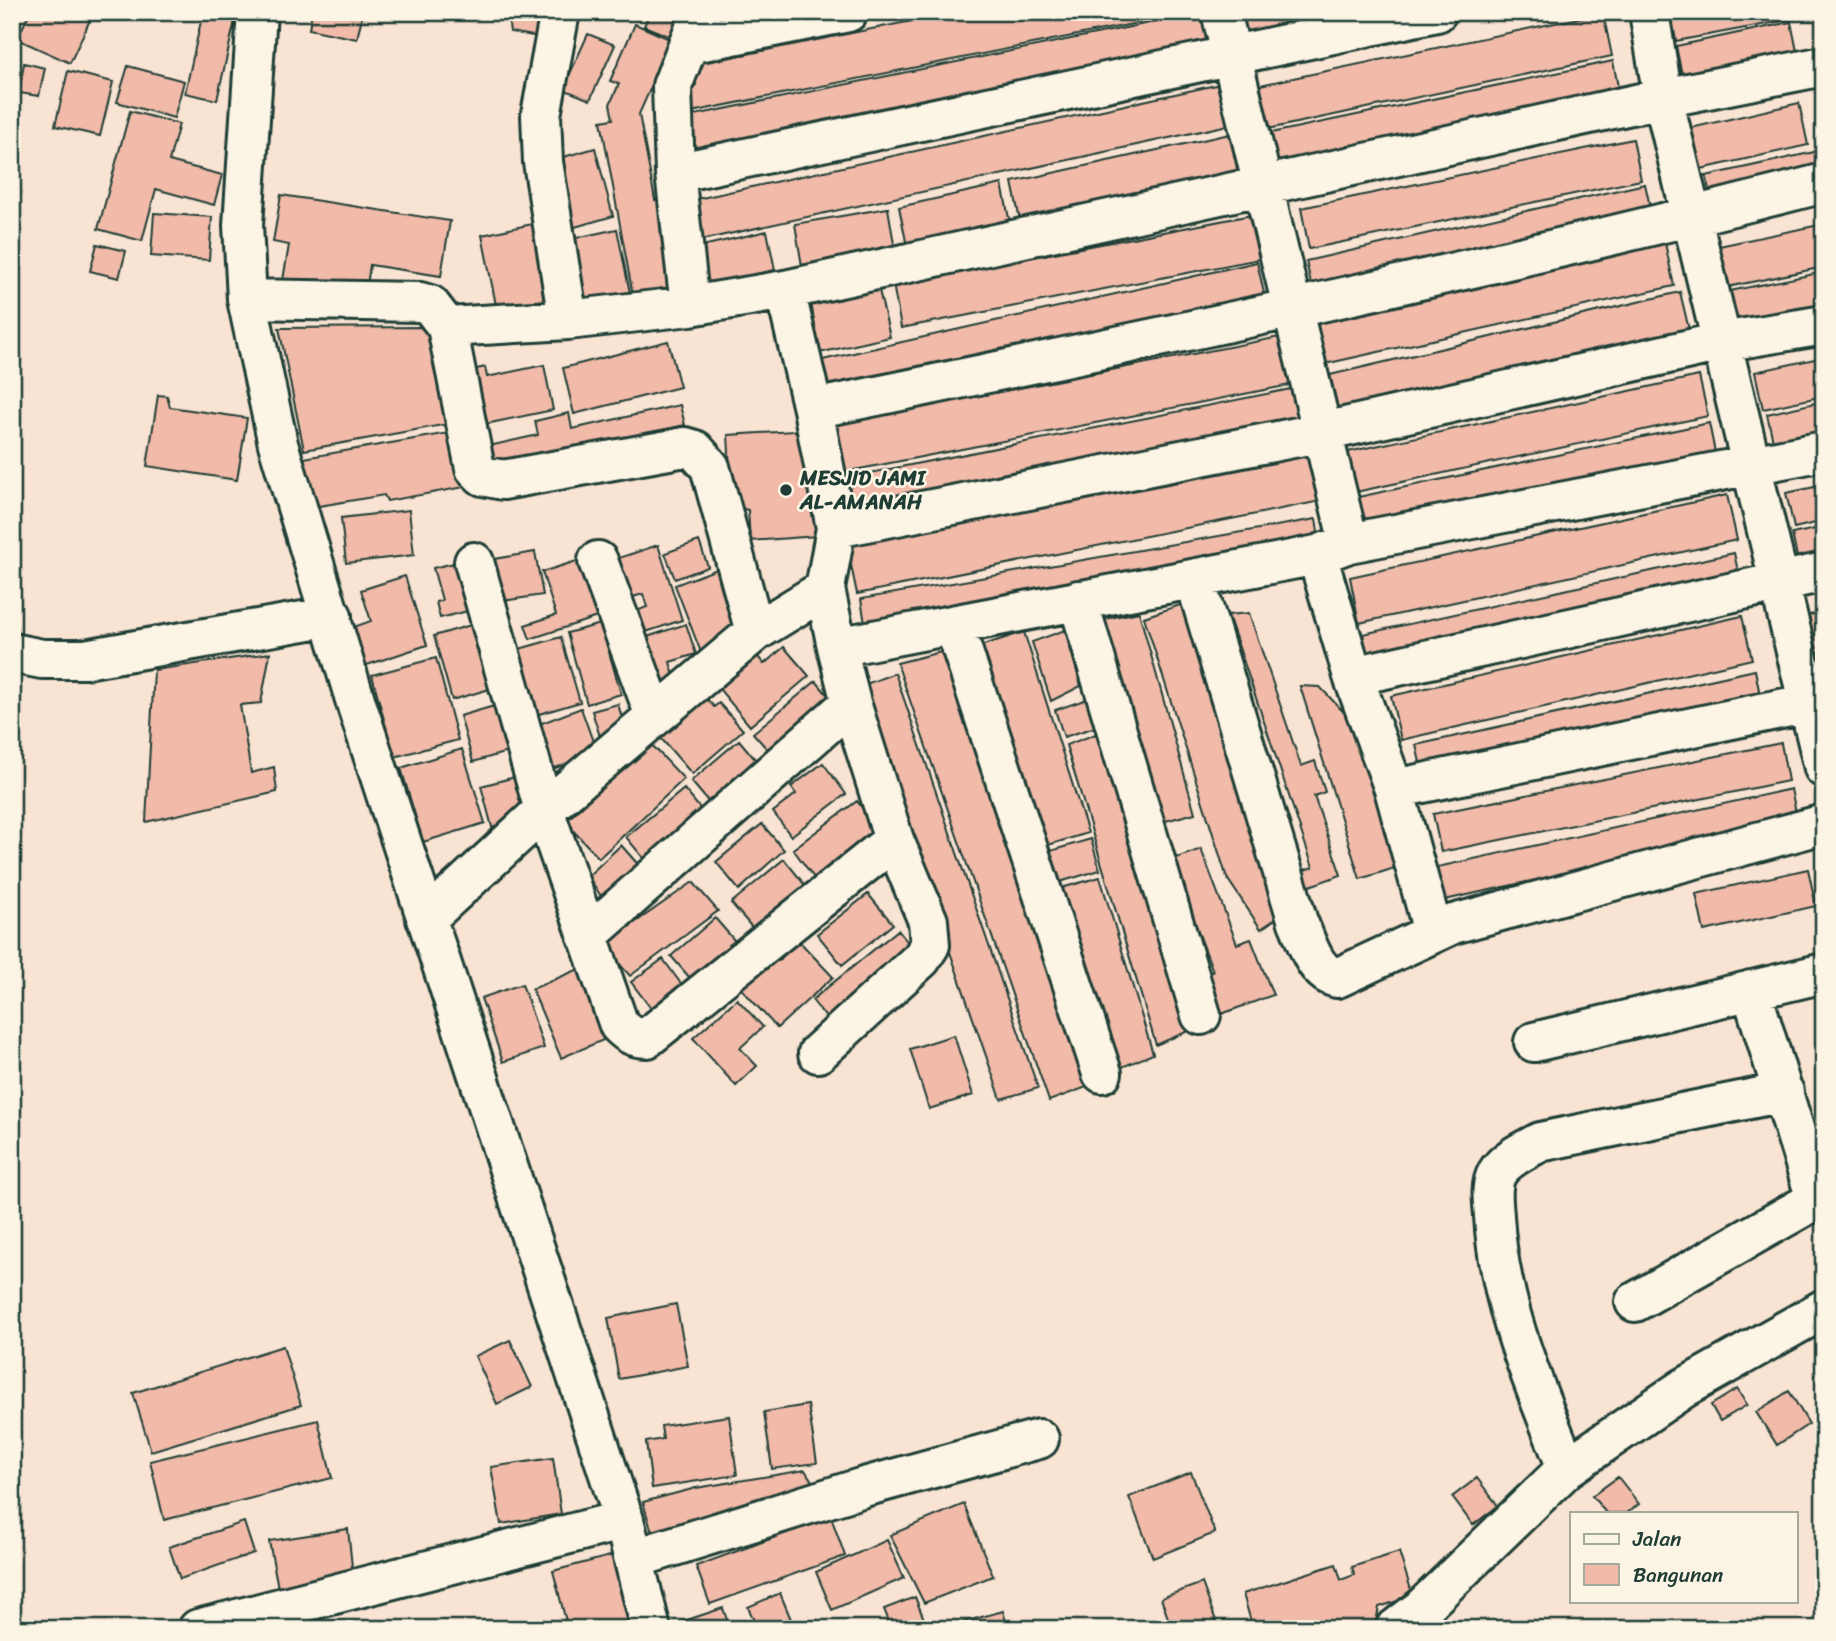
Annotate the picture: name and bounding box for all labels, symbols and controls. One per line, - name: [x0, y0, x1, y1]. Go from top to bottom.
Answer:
- place label: MESJID JAMI AL-AMANAH: [799, 459, 927, 521]
- marker: MESJID JAMI AL-AMANAH: [778, 482, 794, 498]
- legend: [1570, 1512, 1798, 1602]
- text: Jalan: [1632, 1520, 1681, 1558]
- text: Bangunan: [1633, 1556, 1723, 1594]

